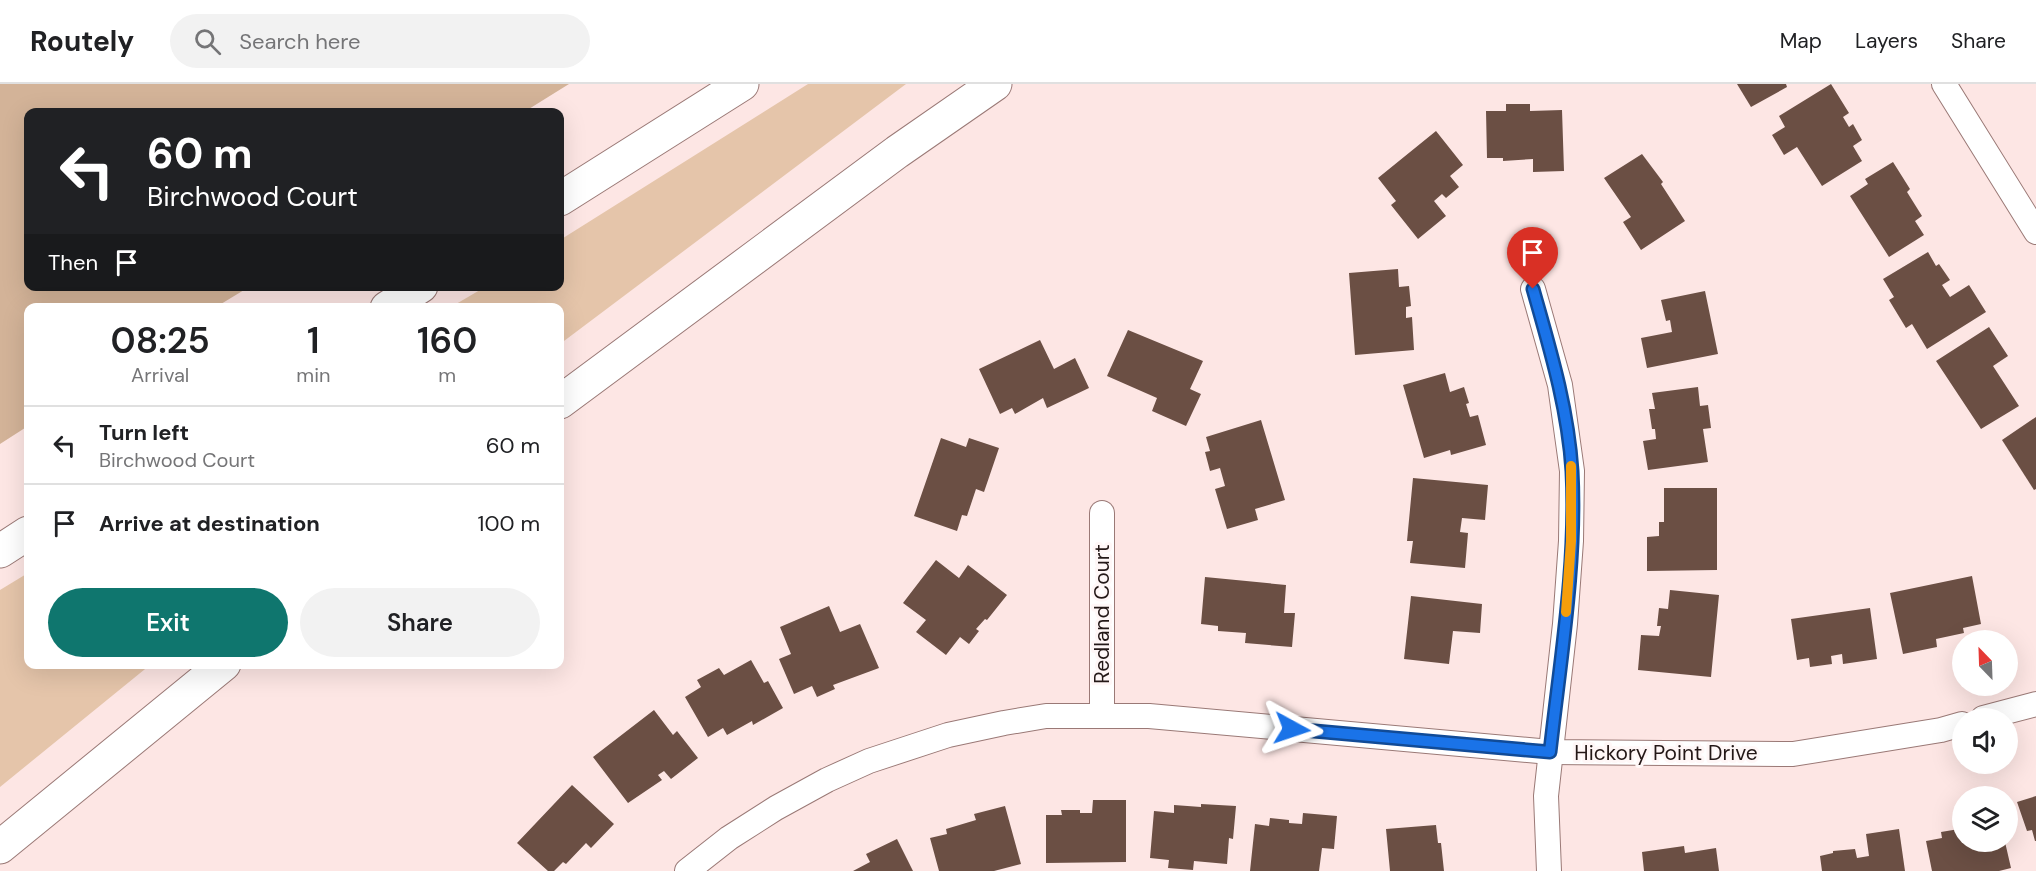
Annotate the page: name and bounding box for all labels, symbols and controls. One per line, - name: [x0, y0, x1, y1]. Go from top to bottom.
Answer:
- search box: [170, 14, 590, 68]
- text: Routely: [30, 23, 134, 60]
- icon: search: [191, 25, 224, 58]
- text: Search here: [239, 27, 361, 56]
- text: Map: [1780, 27, 1822, 55]
- text: Layers: [1855, 27, 1918, 55]
- text: Share: [1951, 27, 2006, 55]
- text: 60 m: [147, 126, 253, 181]
- icon: left: [48, 132, 126, 210]
- text: Birchwood Court: [147, 179, 358, 214]
- pin: [1507, 227, 1558, 289]
- icon: arrive: [1516, 236, 1549, 269]
- icon: arrive: [110, 246, 143, 279]
- text: Then: [48, 248, 98, 277]
- text: 08:25: [111, 317, 210, 364]
- text: 1: [307, 317, 320, 364]
- text: 160: [417, 317, 477, 364]
- text: Arrival: [131, 362, 189, 388]
- text: min: [296, 362, 330, 388]
- text: m: [438, 362, 456, 388]
- text: Turn left: [99, 418, 189, 447]
- icon: left: [48, 429, 81, 462]
- text: 60 m: [486, 431, 540, 460]
- text: Birchwood Court: [99, 447, 255, 473]
- icon: arrive: [48, 507, 81, 540]
- text: Arrive at destination: [99, 509, 320, 538]
- text: 100 m: [478, 509, 540, 538]
- street label: Redland Court: [1088, 544, 1116, 684]
- button: Exit: [48, 588, 288, 657]
- button: Share: [300, 588, 540, 657]
- north arrow: [1952, 630, 2018, 696]
- map controls: [1952, 630, 2018, 852]
- position arrow: [1260, 697, 1324, 761]
- button: sound: [1952, 708, 2018, 774]
- street label: Hickory Point Drive: [1574, 739, 1758, 767]
- button: layers: [1952, 786, 2018, 852]

